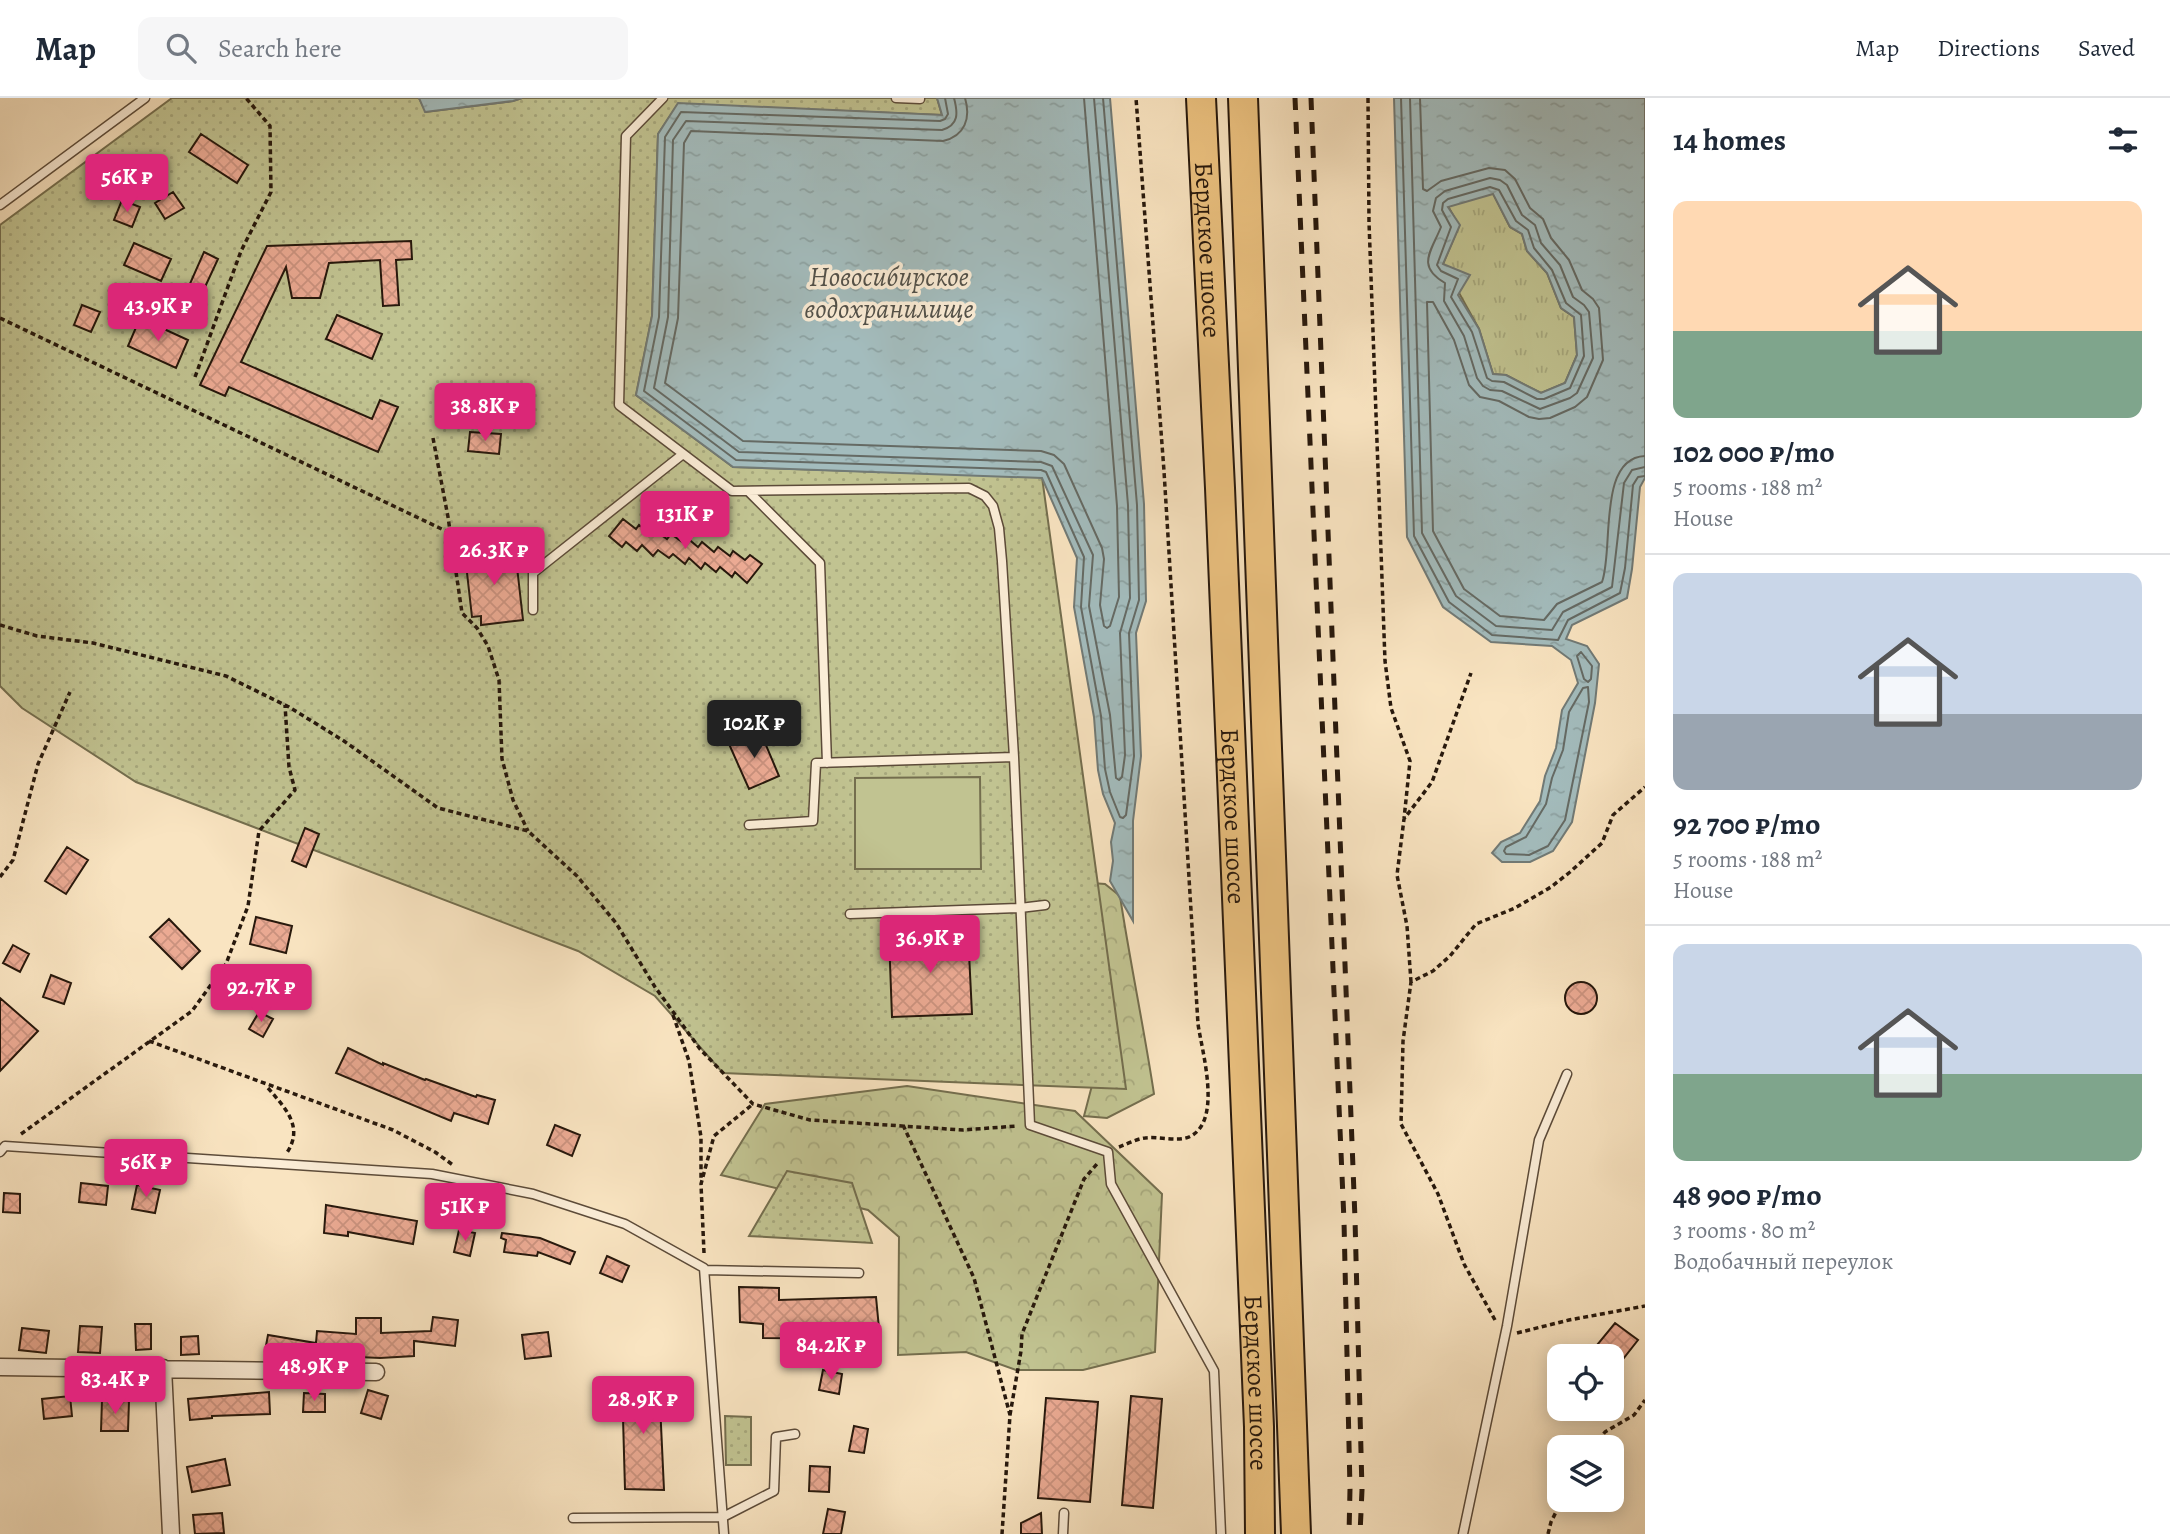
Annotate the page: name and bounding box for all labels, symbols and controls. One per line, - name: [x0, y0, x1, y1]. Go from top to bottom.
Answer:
- search box: [138, 17, 628, 80]
- text: Map: [35, 26, 96, 71]
- icon: search: [162, 29, 200, 67]
- text: Search here: [218, 31, 342, 66]
- text: Map: [1855, 32, 1899, 64]
- text: Directions: [1937, 32, 2040, 64]
- text: Saved: [2078, 32, 2135, 64]
- text: 14 homes: [1673, 120, 1786, 160]
- icon: filters: [2104, 121, 2142, 159]
- pin: 56K ₽: [78, 155, 176, 214]
- text: 56K ₽: [101, 161, 153, 192]
- street label: Бердское шоссе: [1186, 161, 1230, 339]
- icon: home: [1845, 247, 1971, 373]
- water label: Новосибирское водохранилище: [804, 258, 974, 328]
- pin: 43.9K ₽: [93, 284, 223, 343]
- text: 43.9K ₽: [124, 290, 192, 321]
- pin: 38.8K ₽: [420, 384, 550, 443]
- text: 38.8K ₽: [450, 390, 520, 421]
- text: 102 000 ₽/mo: [1673, 432, 1835, 472]
- text: 5 rooms · 188 m²: [1673, 472, 1822, 503]
- pin: 131K ₽: [628, 491, 742, 551]
- text: 131K ₽: [656, 498, 714, 529]
- text: House: [1673, 503, 1733, 534]
- pin: 26.3K ₽: [429, 528, 559, 587]
- text: 26.3K ₽: [460, 534, 528, 565]
- icon: home: [1845, 619, 1971, 745]
- pin: 102K ₽: [697, 700, 811, 760]
- text: 102K ₽: [723, 707, 785, 738]
- street label: Бердское шоссе: [1212, 727, 1254, 905]
- text: 92 700 ₽/mo: [1673, 804, 1821, 844]
- text: 5 rooms · 188 m²: [1673, 844, 1822, 875]
- text: House: [1673, 875, 1733, 906]
- pin: 36.9K ₽: [865, 916, 995, 975]
- text: 36.9K ₽: [896, 922, 964, 953]
- pin: 92.7K ₽: [196, 964, 326, 1024]
- text: 92.7K ₽: [227, 971, 295, 1002]
- icon: home: [1845, 990, 1971, 1116]
- pin: 56K ₽: [97, 1140, 195, 1199]
- text: 56K ₽: [120, 1146, 172, 1177]
- text: 48 900 ₽/mo: [1673, 1175, 1822, 1215]
- pin: 51K ₽: [416, 1184, 514, 1243]
- text: 51K ₽: [441, 1190, 489, 1221]
- text: 3 rooms · 80 m²: [1673, 1215, 1815, 1246]
- text: Водобачный переулок: [1673, 1246, 1893, 1277]
- street label: Бердское шоссе: [1236, 1294, 1276, 1471]
- pin: 84.2K ₽: [766, 1322, 896, 1382]
- text: 84.2K ₽: [796, 1329, 866, 1360]
- pin: 48.9K ₽: [249, 1344, 379, 1403]
- map controls: [1547, 1344, 1624, 1512]
- button: locate: [1547, 1344, 1624, 1421]
- text: 48.9K ₽: [279, 1350, 349, 1381]
- pin: 83.4K ₽: [50, 1356, 180, 1416]
- text: 83.4K ₽: [81, 1363, 149, 1394]
- pin: 28.9K ₽: [578, 1376, 708, 1436]
- text: 28.9K ₽: [608, 1383, 678, 1414]
- button: layers: [1547, 1435, 1624, 1512]

